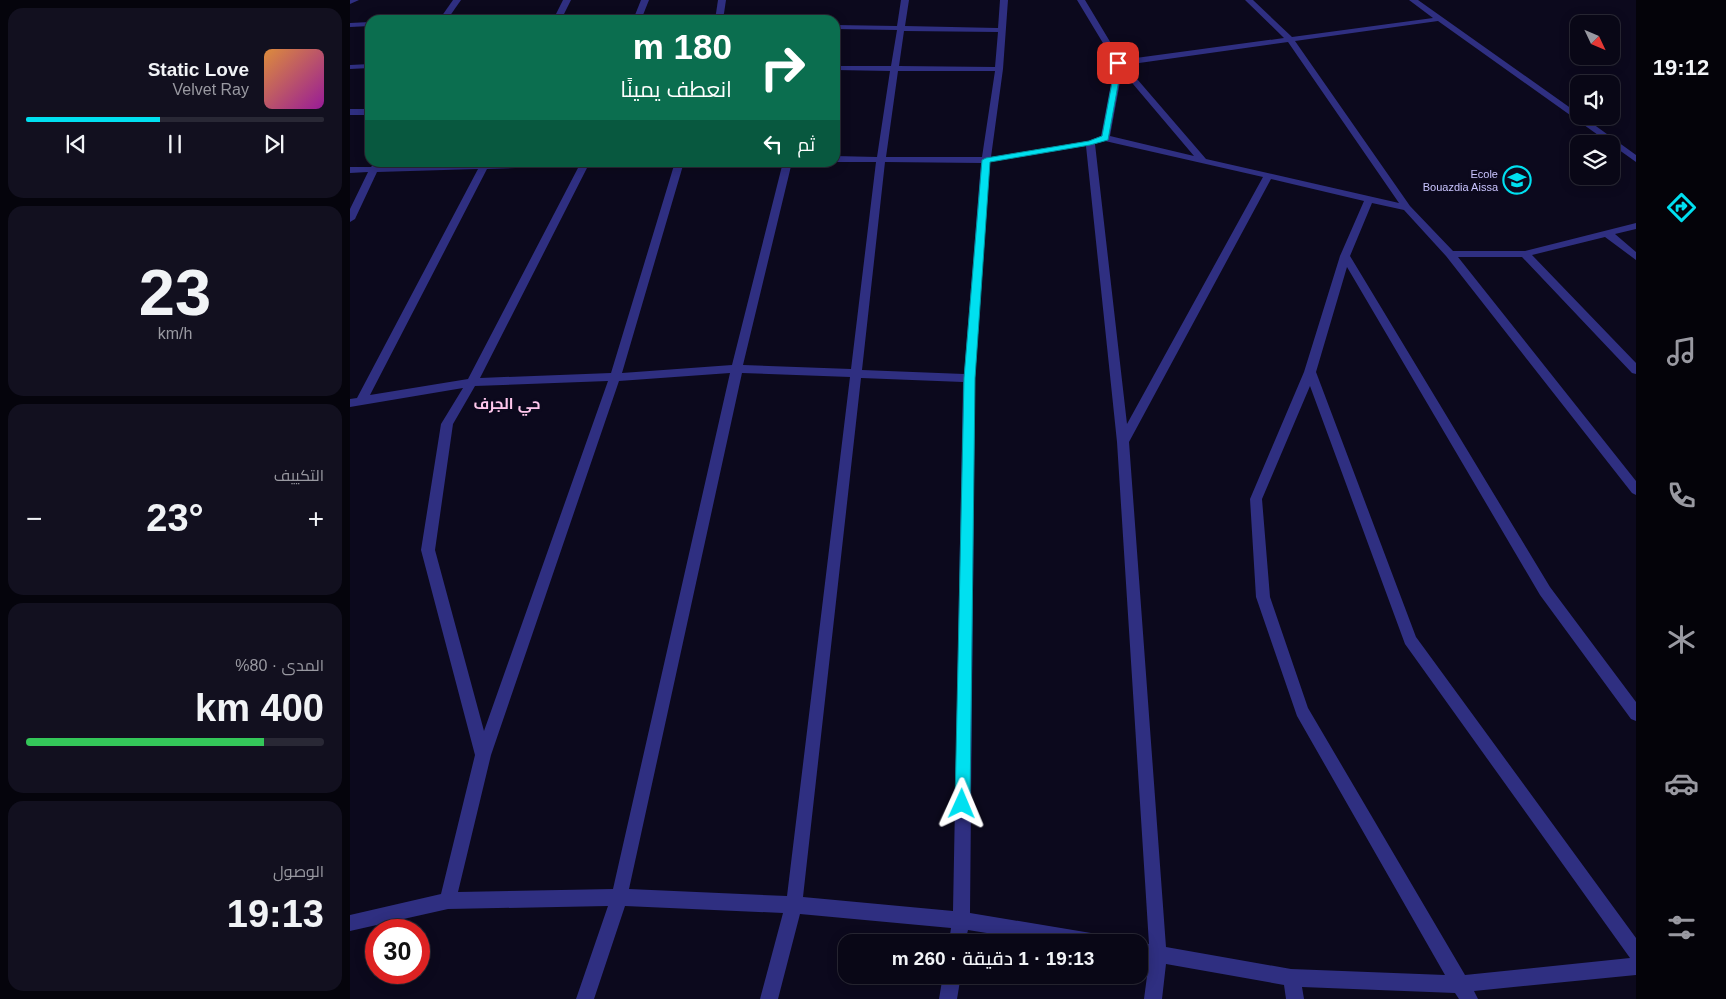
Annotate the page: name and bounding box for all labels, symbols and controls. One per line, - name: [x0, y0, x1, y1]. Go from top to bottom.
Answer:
- north arrow: [1570, 15, 1620, 65]
- map controls: [1570, 15, 1620, 185]
- text: 180 m: [633, 27, 732, 66]
- icon: right: [750, 35, 815, 100]
- pin: [1097, 42, 1139, 84]
- icon: arrive: [1104, 49, 1132, 77]
- text: 19:12: [1653, 55, 1709, 80]
- text: Static Love: [148, 59, 249, 80]
- button: sound: [1570, 75, 1620, 125]
- text: انعطف يمينًا: [620, 77, 732, 102]
- text: Velvet Ray: [173, 81, 249, 98]
- icon: previous: [62, 130, 90, 158]
- icon: pause: [161, 130, 189, 158]
- icon: next: [260, 130, 288, 158]
- icon: left: [759, 130, 787, 158]
- text: ثم: [797, 134, 815, 155]
- button: layers: [1570, 135, 1620, 185]
- school or university icon: Ecole Bouazdia Aissa: [1502, 165, 1532, 195]
- place label: Ecole Bouazdia Aissa: [1423, 168, 1499, 193]
- icon: directions: [1664, 190, 1699, 225]
- text: 23: [139, 256, 211, 329]
- text: km/h: [158, 325, 192, 342]
- icon: music: [1664, 334, 1699, 369]
- district label: حي الجرف: [474, 395, 540, 416]
- text: التكييف: [274, 467, 324, 484]
- icon: phone: [1664, 478, 1699, 513]
- text: 23°: [146, 497, 204, 539]
- text: −: [26, 503, 42, 534]
- text: +: [308, 503, 324, 534]
- icon: climate: [1664, 622, 1699, 657]
- text: المدى · 80%: [235, 657, 324, 674]
- text: 400 km: [195, 687, 324, 729]
- icon: car: [1664, 766, 1699, 801]
- position arrow: [935, 777, 987, 829]
- text: الوصول: [273, 863, 324, 880]
- text: 19:13: [227, 893, 324, 935]
- icon: filters: [1664, 910, 1699, 945]
- speed limit sign: 30: [365, 919, 430, 984]
- text: 19:13 · 1 دقيقة · 260 m: [892, 948, 1094, 969]

